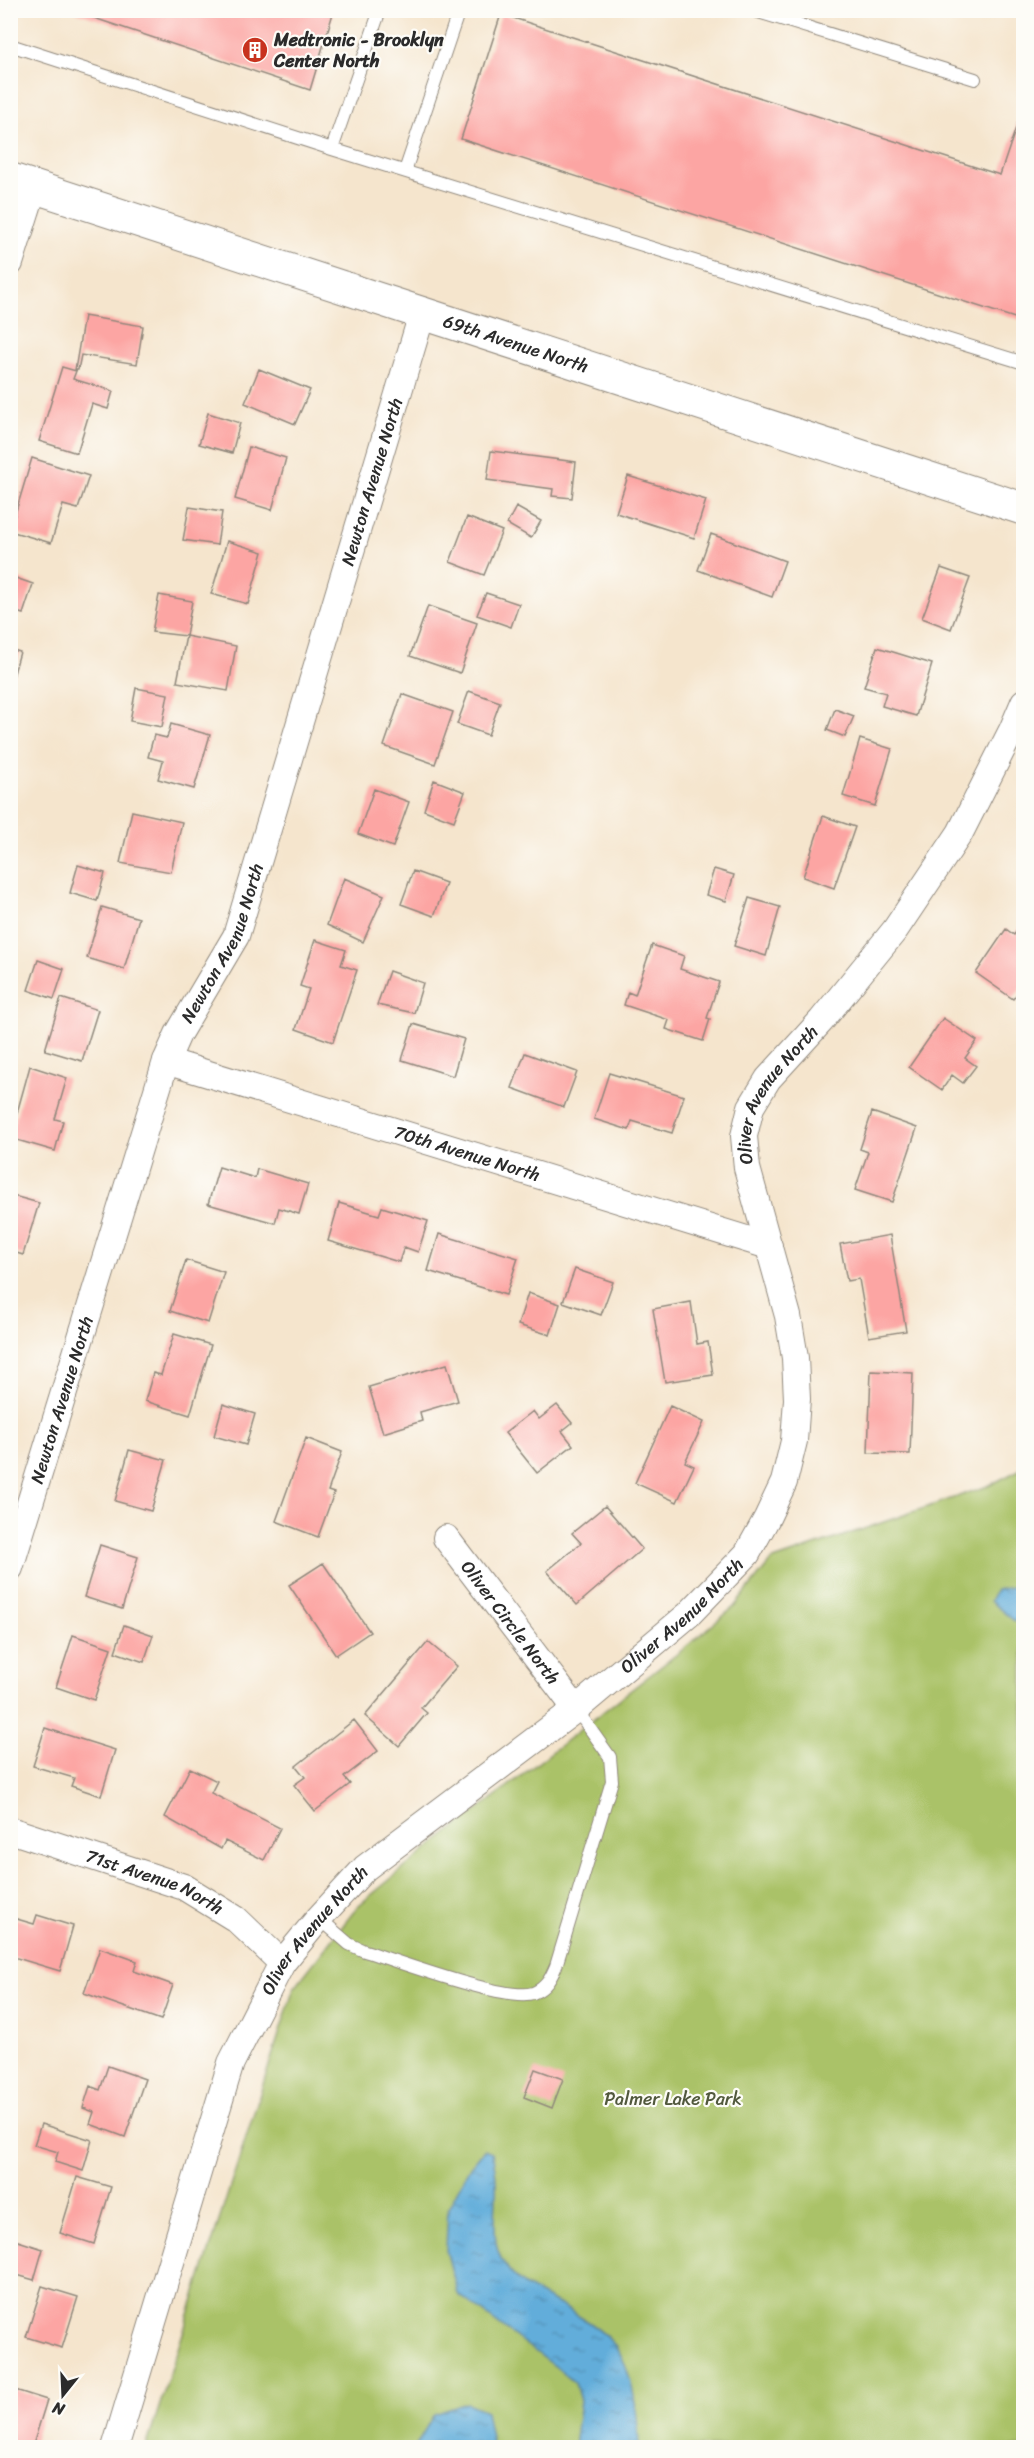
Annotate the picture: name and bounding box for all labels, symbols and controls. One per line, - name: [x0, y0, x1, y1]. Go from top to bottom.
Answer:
- place label: Medtronic - Brooklyn Center North: [273, 24, 444, 77]
- building icon: Medtronic - Brooklyn Center North: [240, 35, 270, 65]
- street label: 69th Avenue North: [439, 305, 593, 382]
- street label: Newton Avenue North: [332, 394, 412, 570]
- street label: Newton Avenue North: [172, 859, 273, 1029]
- street label: Oliver Avenue North: [728, 1017, 826, 1166]
- street label: 70th Avenue North: [390, 1116, 544, 1191]
- street label: Newton Avenue North: [21, 1312, 103, 1488]
- street label: Oliver Avenue North: [613, 1550, 752, 1682]
- street label: Oliver Circle North: [452, 1553, 568, 1692]
- street label: 71st Avenue North: [82, 1840, 230, 1924]
- street label: Oliver Avenue North: [252, 1858, 376, 2001]
- park label: Palmer Lake Park: [604, 2083, 742, 2115]
- north arrow: [33, 2365, 93, 2425]
- text: N: [48, 2393, 69, 2425]

